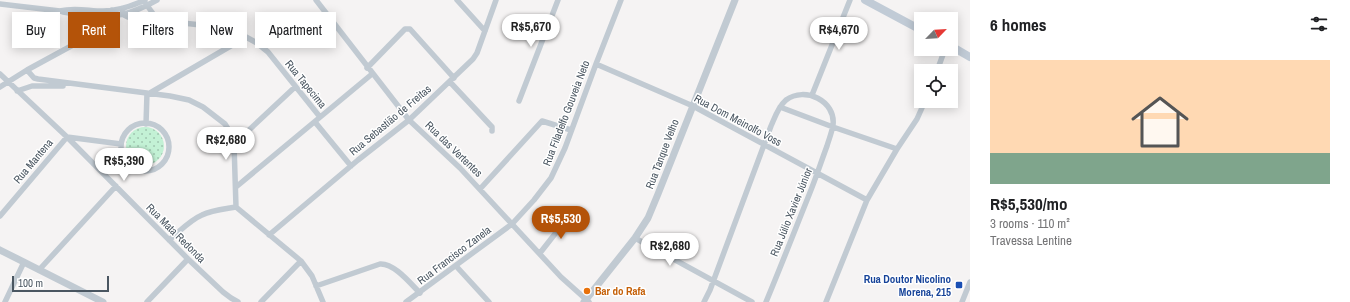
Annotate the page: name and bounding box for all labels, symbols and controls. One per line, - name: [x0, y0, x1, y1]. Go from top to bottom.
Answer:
- chip: Buy: [12, 12, 60, 48]
- chip: Rent: [68, 12, 120, 48]
- chip: Filters: [128, 12, 188, 48]
- chip: New: [196, 12, 247, 48]
- chip: Apartment: [255, 12, 336, 48]
- north arrow: [914, 12, 958, 56]
- map controls: [914, 12, 958, 108]
- text: 6 homes: [990, 13, 1047, 36]
- icon: filters: [1308, 13, 1330, 35]
- pin: R$5,670: [494, 14, 568, 48]
- pin: R$4,670: [802, 17, 876, 51]
- text: R$5,670: [511, 18, 551, 35]
- text: R$4,670: [819, 21, 859, 38]
- street label: Rua Tapecima: [282, 57, 330, 111]
- street label: Rua Filadelfo Gouveia Neto: [539, 58, 593, 168]
- button: locate: [914, 64, 958, 108]
- street label: Rua Sebastião de Freitas: [346, 81, 434, 158]
- icon: home: [1124, 86, 1196, 158]
- street label: Rua Dom Meinolfo Voss: [692, 91, 785, 149]
- street label: Rua Tanque Velho: [642, 117, 682, 191]
- street label: Rua das Vertentes: [422, 118, 486, 180]
- pin: R$2,680: [189, 127, 263, 161]
- text: R$2,680: [206, 131, 246, 148]
- street label: Rua Mantena: [10, 136, 56, 186]
- pin: R$5,390: [87, 148, 161, 182]
- text: R$5,390: [104, 152, 144, 169]
- street label: Rua Júlio Xavier Júnior: [767, 166, 815, 258]
- text: R$5,530/mo: [990, 192, 1068, 215]
- street label: Rua Mata Redonda: [143, 200, 209, 266]
- pin: R$5,530: [524, 206, 598, 240]
- text: R$5,530: [541, 210, 581, 227]
- text: 3 rooms · 110 m²: [990, 215, 1070, 232]
- street label: Rua Francisco Zanela: [414, 223, 494, 287]
- text: Travessa Lentine: [990, 232, 1072, 249]
- pin: R$2,680: [633, 233, 707, 267]
- text: R$2,680: [650, 237, 690, 254]
- place label: Rua Doutor Nicolino Morena, 215: [864, 272, 951, 299]
- scale bar: [12, 274, 109, 293]
- text: 100 m: [18, 276, 43, 290]
- marker: Rua Doutor Nicolino Morena, 215: [954, 280, 964, 290]
- place label: Bar do Rafa: [595, 284, 646, 298]
- marker: Bar do Rafa: [582, 286, 592, 296]

